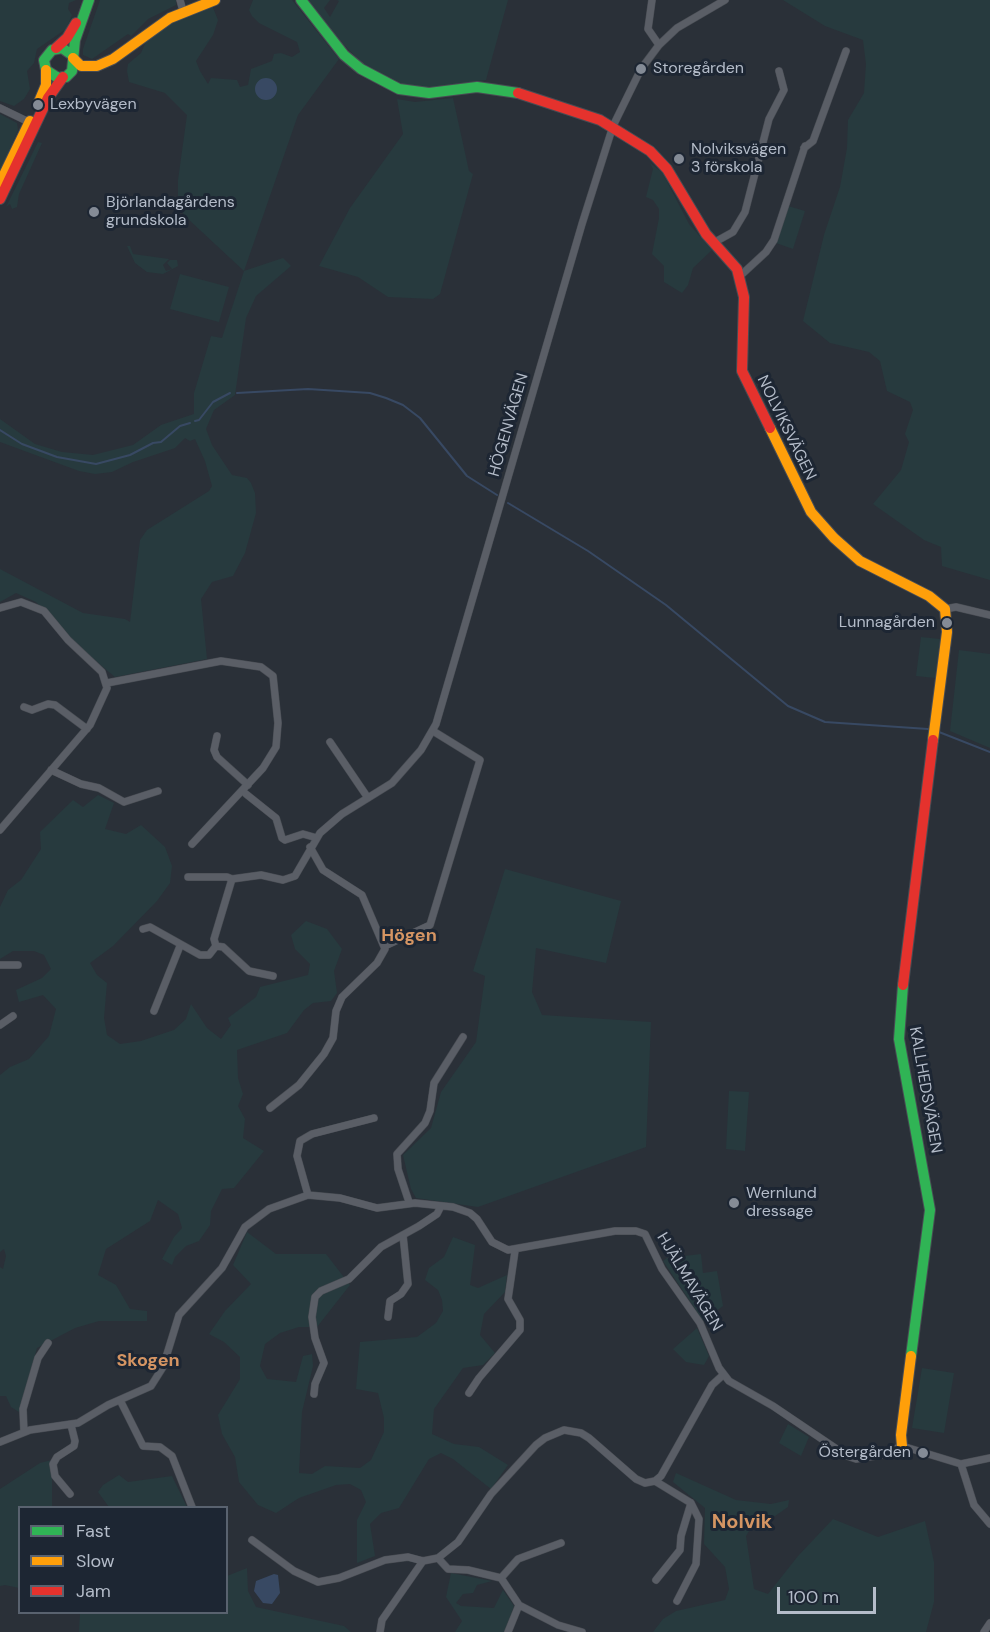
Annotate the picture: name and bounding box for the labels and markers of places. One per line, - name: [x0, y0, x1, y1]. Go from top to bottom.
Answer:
- place label: Storegården: [653, 59, 744, 79]
- marker: Storegården: [634, 62, 648, 76]
- place label: Lexbyvägen: [50, 95, 137, 115]
- marker: Lexbyvägen: [31, 98, 45, 112]
- place label: Nolviksvägen 3 förskola: [691, 140, 786, 178]
- marker: Nolviksvägen 3 förskola: [672, 152, 686, 166]
- place label: Björlandagårdens grundskola: [106, 193, 235, 231]
- marker: Björlandagårdens grundskola: [87, 205, 101, 219]
- place label: Lunnagården: [839, 613, 935, 633]
- marker: Lunnagården: [940, 616, 954, 630]
- place label: Wernlund dressage: [746, 1184, 817, 1222]
- marker: Wernlund dressage: [727, 1196, 741, 1210]
- place label: Östergården: [819, 1443, 911, 1463]
- marker: Östergården: [916, 1446, 930, 1460]

